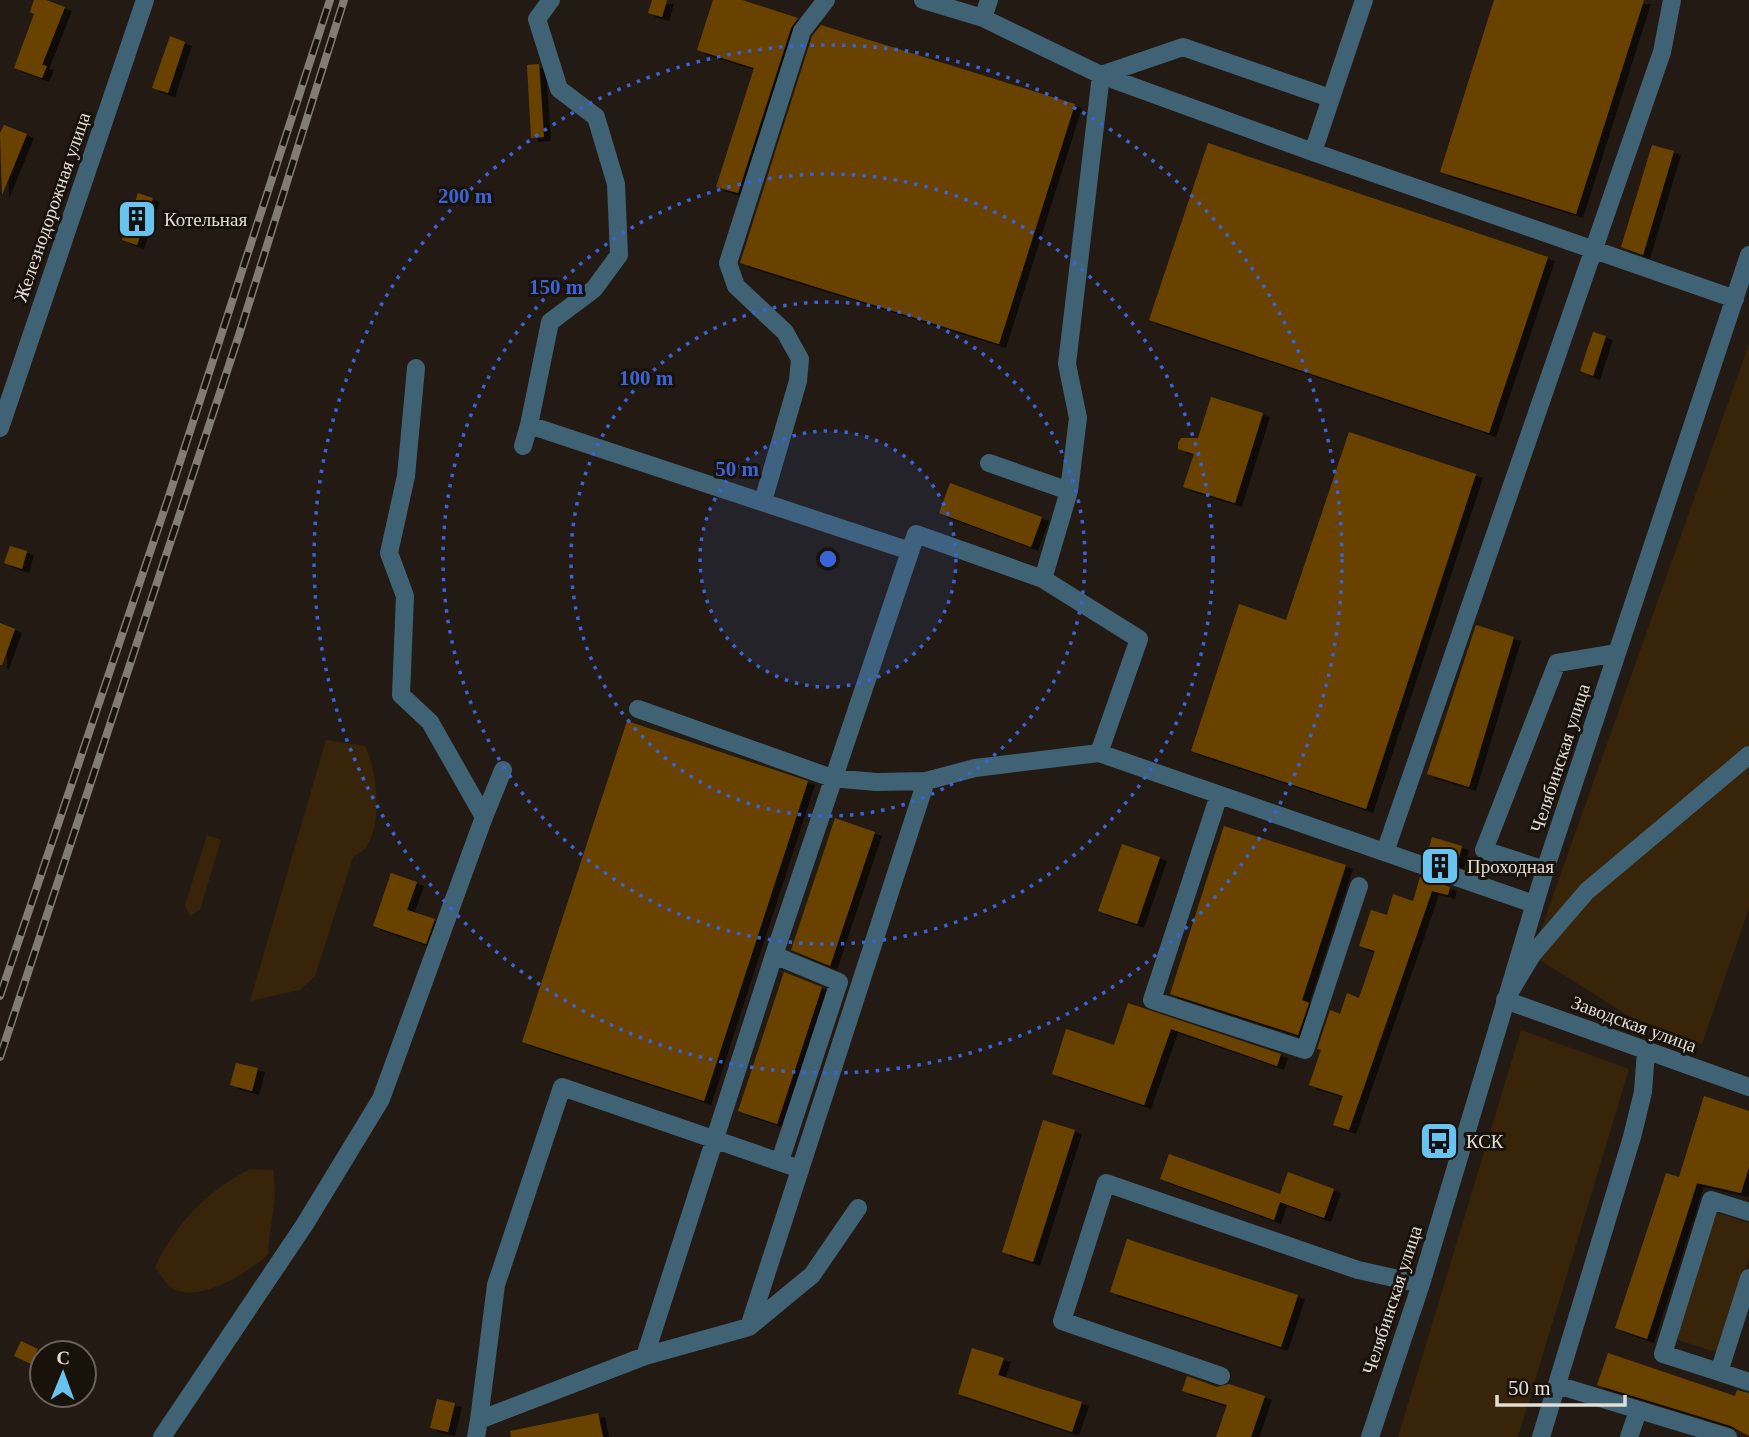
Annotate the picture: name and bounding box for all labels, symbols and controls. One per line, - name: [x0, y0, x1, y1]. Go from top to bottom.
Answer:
- street label: Железнодорожная улица: [10, 109, 95, 305]
- text: 200 m: [438, 184, 493, 208]
- building icon: Котельная: [116, 198, 158, 240]
- place label: Котельная: [164, 209, 247, 230]
- text: 150 m: [529, 275, 584, 299]
- text: 100 m: [619, 366, 674, 390]
- text: 50 m: [715, 457, 759, 481]
- centre of rings: [816, 547, 840, 571]
- street label: Челябинская улица: [1526, 680, 1594, 835]
- building icon: Проходная: [1419, 845, 1461, 887]
- place label: Проходная: [1467, 856, 1554, 877]
- street label: Заводская улица: [1569, 992, 1700, 1057]
- bus stop icon: КСК: [1418, 1120, 1460, 1162]
- place label: КСК: [1466, 1131, 1504, 1152]
- street label: Челябинская улица: [1358, 1222, 1426, 1377]
- north arrow: [28, 1339, 98, 1409]
- text: С: [56, 1347, 70, 1368]
- scale bar: [1497, 1364, 1625, 1408]
- text: 50 m: [1508, 1376, 1551, 1400]

